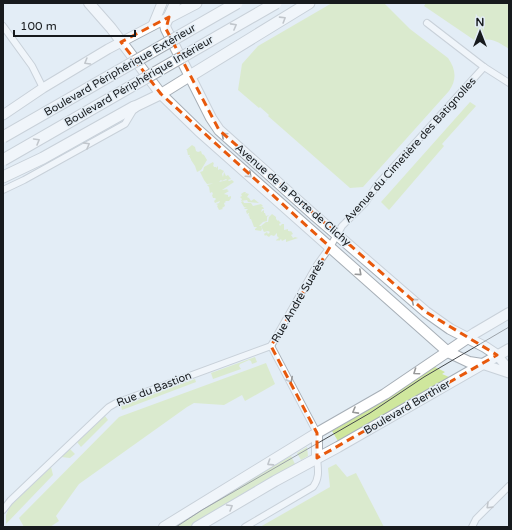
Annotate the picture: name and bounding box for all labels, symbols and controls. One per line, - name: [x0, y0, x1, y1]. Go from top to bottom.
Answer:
- scale bar: [14, 12, 135, 38]
- north arrow: [460, 12, 500, 52]
- one-way arrow: [279, 16, 286, 24]
- text: N: [476, 16, 484, 29]
- text: 100 m: [20, 19, 57, 33]
- street label: Boulevard Périphérique Extérieur: [42, 21, 199, 119]
- one-way arrow: [230, 24, 237, 31]
- street label: Boulevard Périphérique Intérieur: [62, 33, 216, 129]
- one-way arrow: [84, 57, 91, 64]
- street label: Avenue du Cimetière des Batignolles: [341, 75, 479, 225]
- one-way arrow: [221, 132, 229, 139]
- one-way arrow: [33, 138, 40, 145]
- street label: Avenue de la Porte de Clichy: [233, 141, 354, 249]
- one-way arrow: [83, 143, 90, 150]
- one-way arrow: [244, 171, 252, 178]
- street label: Rue André Suarès: [269, 257, 327, 345]
- one-way arrow: [354, 268, 362, 276]
- one-way arrow: [412, 299, 419, 306]
- one-way arrow: [413, 367, 420, 375]
- street label: Rue du Bastion: [115, 369, 193, 409]
- one-way arrow: [285, 376, 292, 384]
- street label: Boulevard Berthier: [361, 377, 453, 437]
- one-way arrow: [352, 406, 360, 413]
- one-way arrow: [267, 458, 274, 465]
- one-way arrow: [486, 501, 494, 509]
- one-way arrow: [226, 504, 233, 511]

